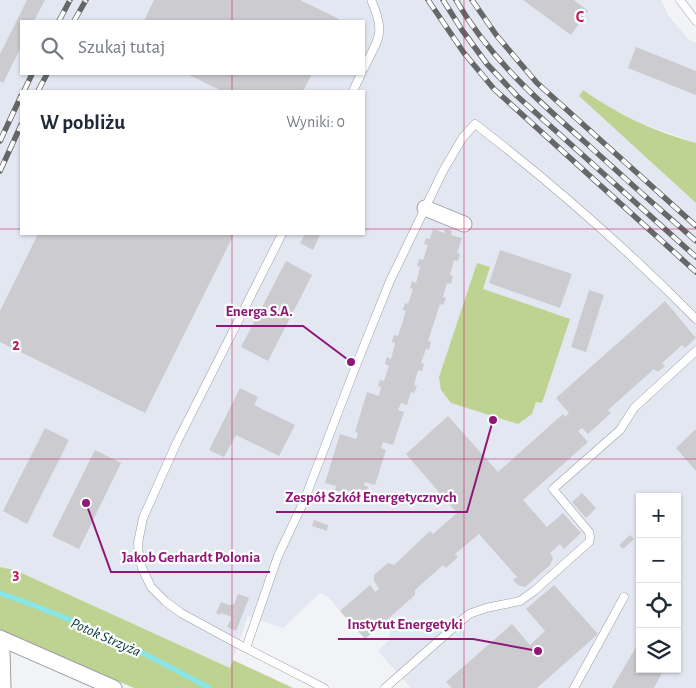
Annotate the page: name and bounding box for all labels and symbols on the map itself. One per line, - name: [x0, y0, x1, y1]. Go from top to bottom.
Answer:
- text: C: [576, 9, 585, 25]
- callout: Energa S.A.: [216, 296, 303, 326]
- text: Energa S.A.: [225, 304, 293, 319]
- text: 2: [12, 337, 20, 353]
- callout: Zespół Szkół Energetycznych: [276, 482, 467, 512]
- text: Zespół Szkół Energetycznych: [285, 490, 457, 505]
- callout: Jakob Gerhardt Polonia: [111, 542, 270, 572]
- text: Jakob Gerhardt Polonia: [122, 550, 260, 565]
- text: 3: [13, 566, 20, 582]
- callout: Instytut Energetyki: [338, 609, 473, 639]
- water label: Potok Strzyża: [69, 615, 143, 659]
- text: Instytut Energetyki: [347, 617, 463, 632]

